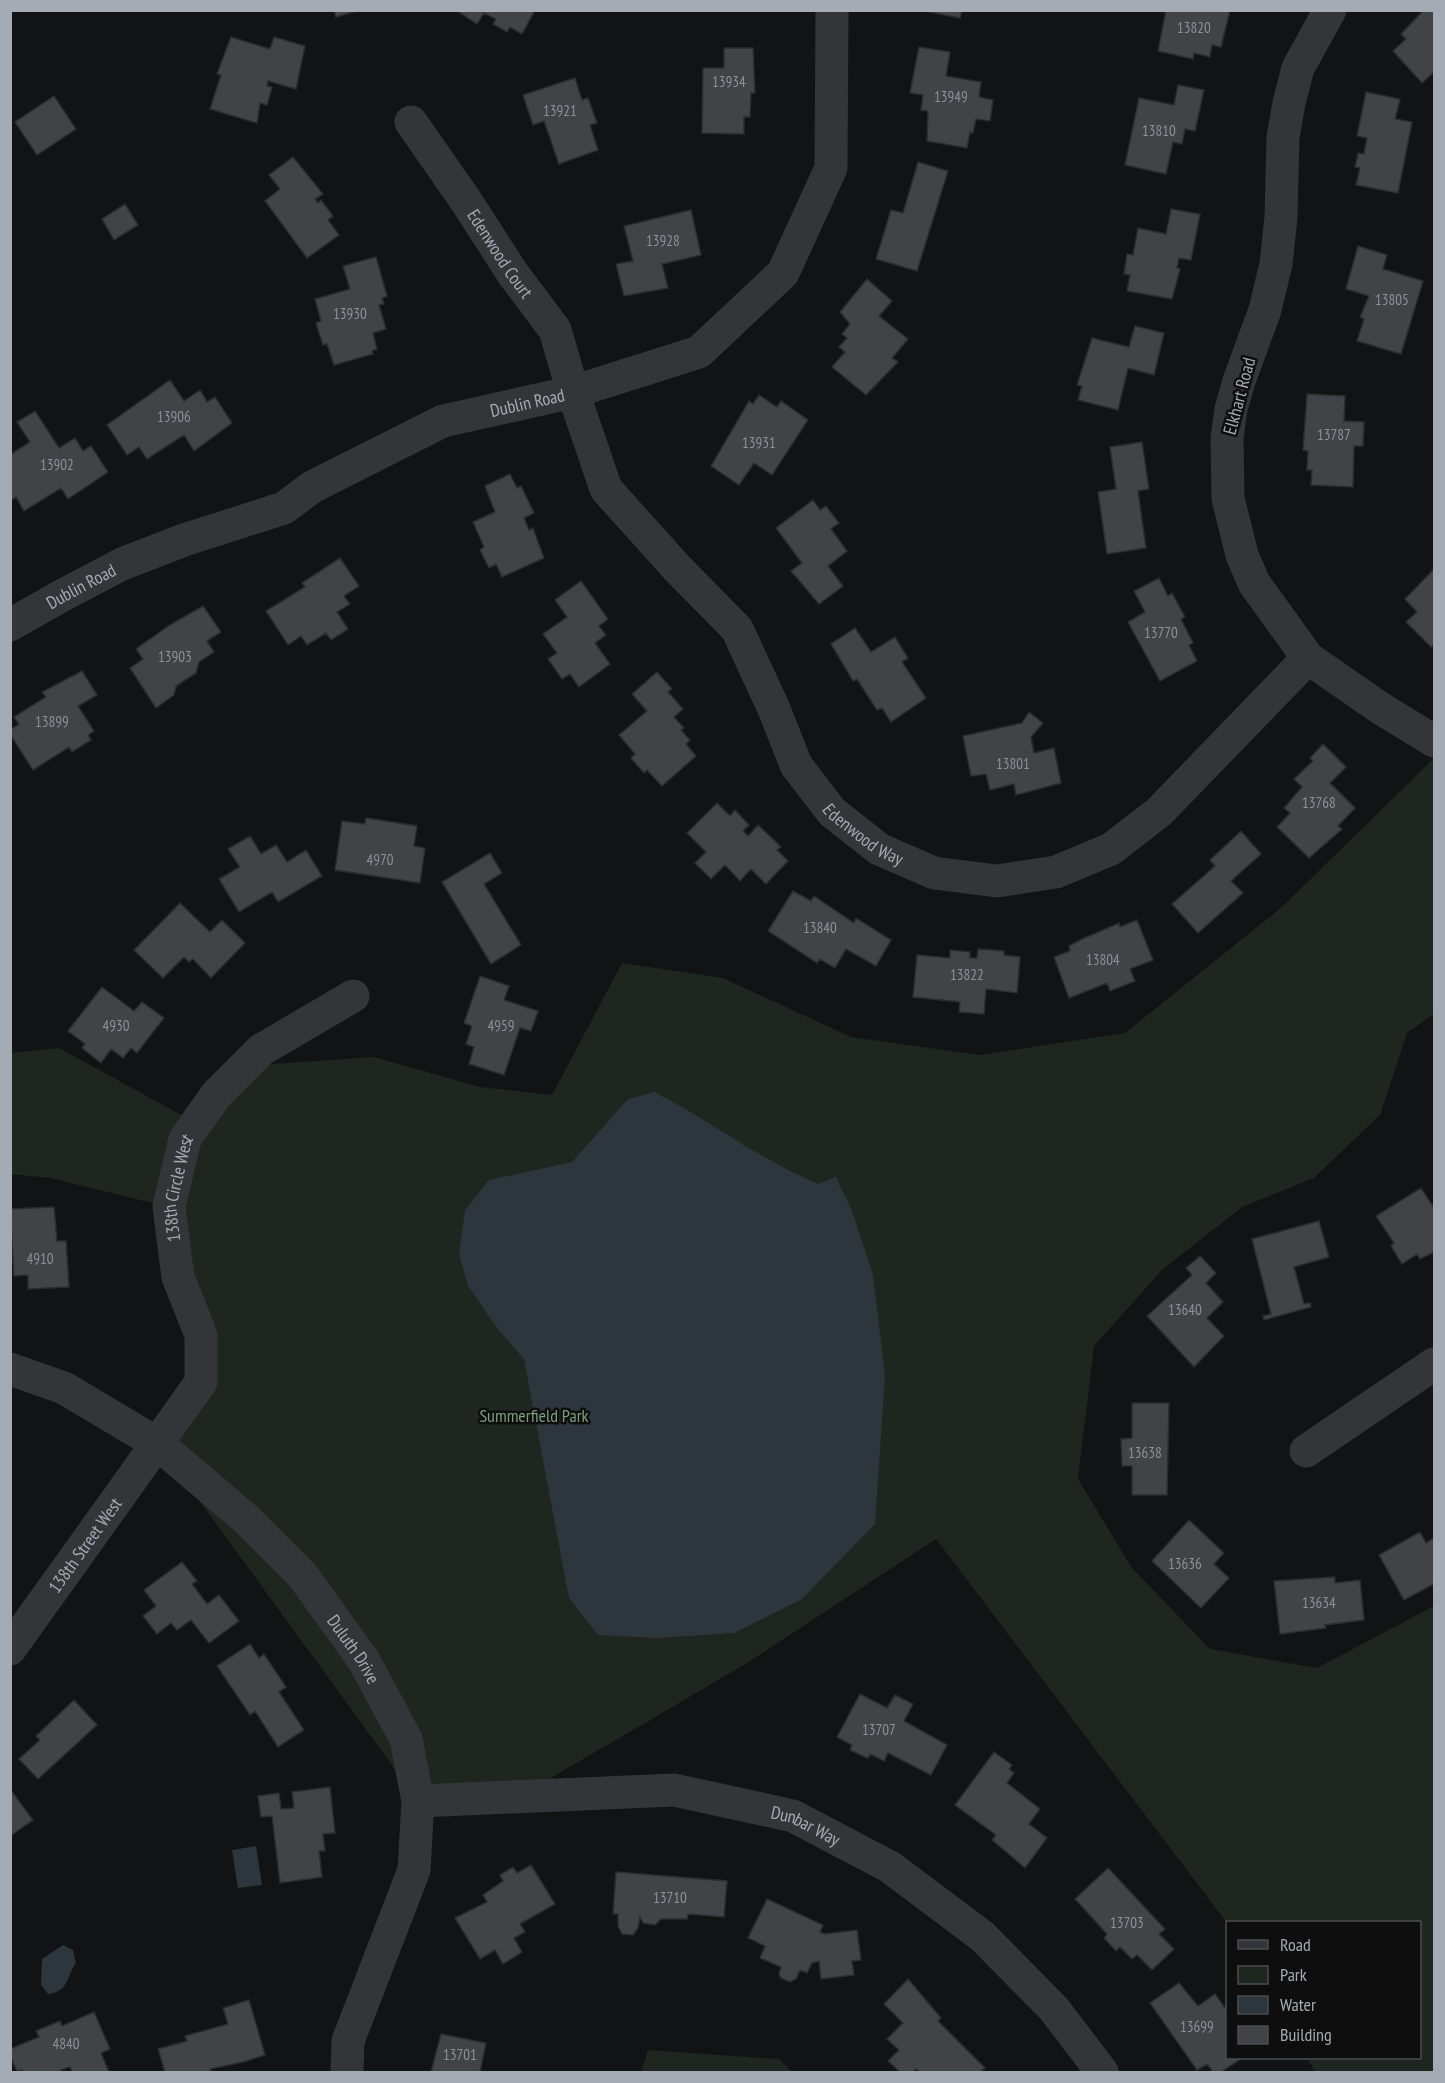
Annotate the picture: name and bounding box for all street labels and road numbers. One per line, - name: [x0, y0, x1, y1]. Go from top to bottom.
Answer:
- street label: Edenwood Court: [463, 205, 538, 303]
- street label: Elkhart Road: [1218, 355, 1260, 437]
- street label: Dublin Road: [488, 383, 567, 422]
- street label: Dublin Road: [42, 558, 120, 614]
- street label: Edenwood Way: [818, 798, 907, 870]
- street label: 138th Circle West: [157, 1128, 197, 1243]
- street label: 138th Street West: [43, 1493, 126, 1597]
- street label: Duluth Drive: [323, 1610, 385, 1687]
- street label: Dunbar Way: [769, 1800, 845, 1850]

